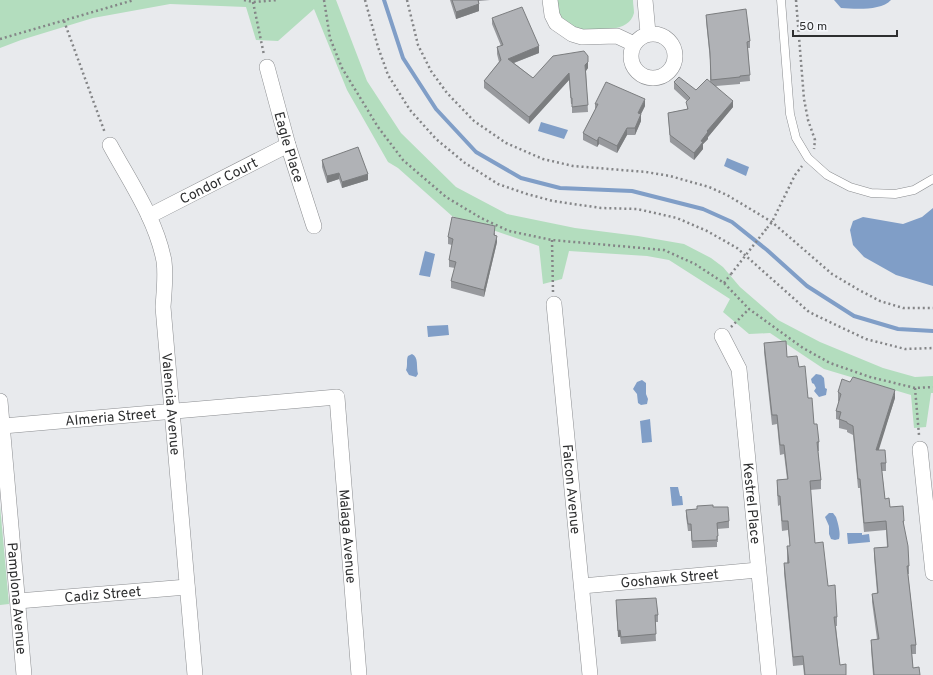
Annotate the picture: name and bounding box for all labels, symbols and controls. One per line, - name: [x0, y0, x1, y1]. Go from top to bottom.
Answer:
- scale bar: [793, 12, 897, 38]
- text: 50 m: [799, 19, 827, 35]
- street label: Eagle Place: [269, 110, 307, 185]
- street label: Condor Court: [177, 155, 261, 209]
- street label: Valencia Avenue: [157, 352, 183, 456]
- street label: Almeria Street: [65, 406, 157, 431]
- street label: Falcon Avenue: [558, 444, 583, 535]
- street label: Kestrel Place: [738, 462, 763, 545]
- street label: Malaga Avenue: [334, 489, 359, 584]
- street label: Pamplona Avenue: [2, 542, 29, 655]
- street label: Goshawk Street: [620, 567, 720, 592]
- street label: Cadiz Street: [64, 584, 142, 607]

